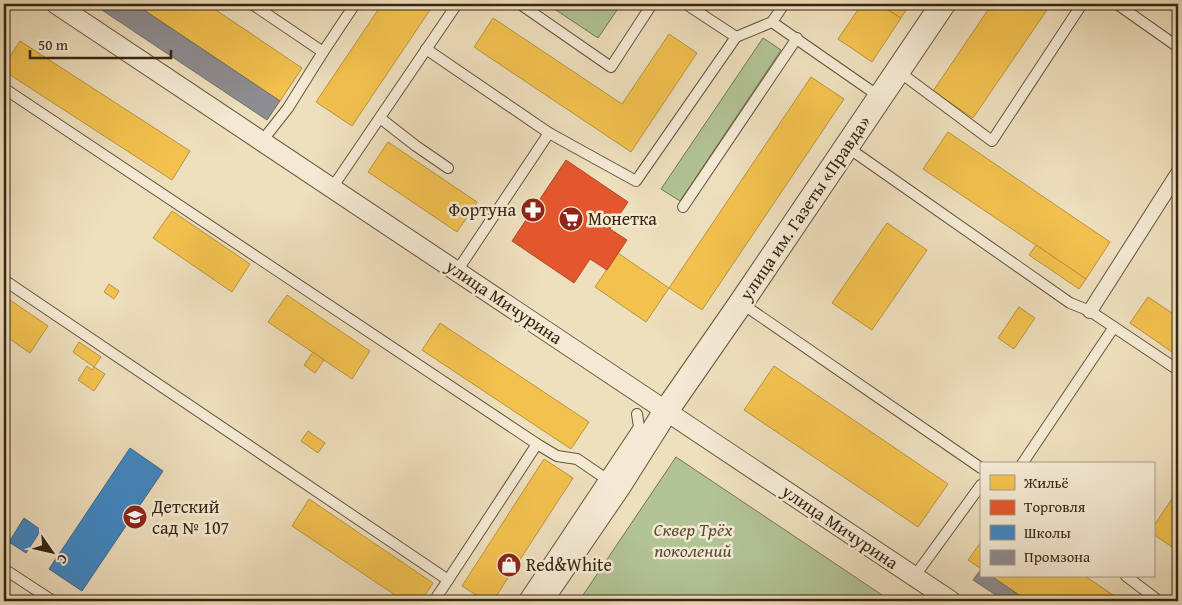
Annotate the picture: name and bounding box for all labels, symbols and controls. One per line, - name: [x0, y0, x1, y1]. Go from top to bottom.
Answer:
- scale bar: [30, 28, 171, 60]
- text: 50 m: [38, 34, 69, 55]
- street label: улица им. Газеты «Правда»: [732, 110, 877, 307]
- place label: Фортуна: [449, 196, 516, 223]
- pharmacy icon: Фортуна: [520, 197, 546, 223]
- place label: Монетка: [588, 205, 657, 232]
- supermarket icon: Монетка: [558, 206, 584, 232]
- street label: улица Мичурина: [440, 252, 568, 351]
- legend: [980, 462, 1154, 578]
- text: Жильё: [1023, 472, 1069, 493]
- street label: улица Мичурина: [776, 477, 904, 576]
- place label: Детский сад № 107: [151, 493, 229, 541]
- text: Торговля: [1024, 496, 1086, 517]
- school or university icon: Детский сад № 107: [122, 504, 148, 530]
- park label: Сквер Трёх поколений: [654, 516, 733, 564]
- text: Школы: [1024, 522, 1071, 543]
- north arrow: [28, 528, 78, 578]
- text: Промзона: [1024, 546, 1091, 567]
- text: С: [52, 550, 73, 568]
- place label: Red&White: [526, 551, 612, 578]
- shop icon: Red&White: [496, 552, 522, 578]

